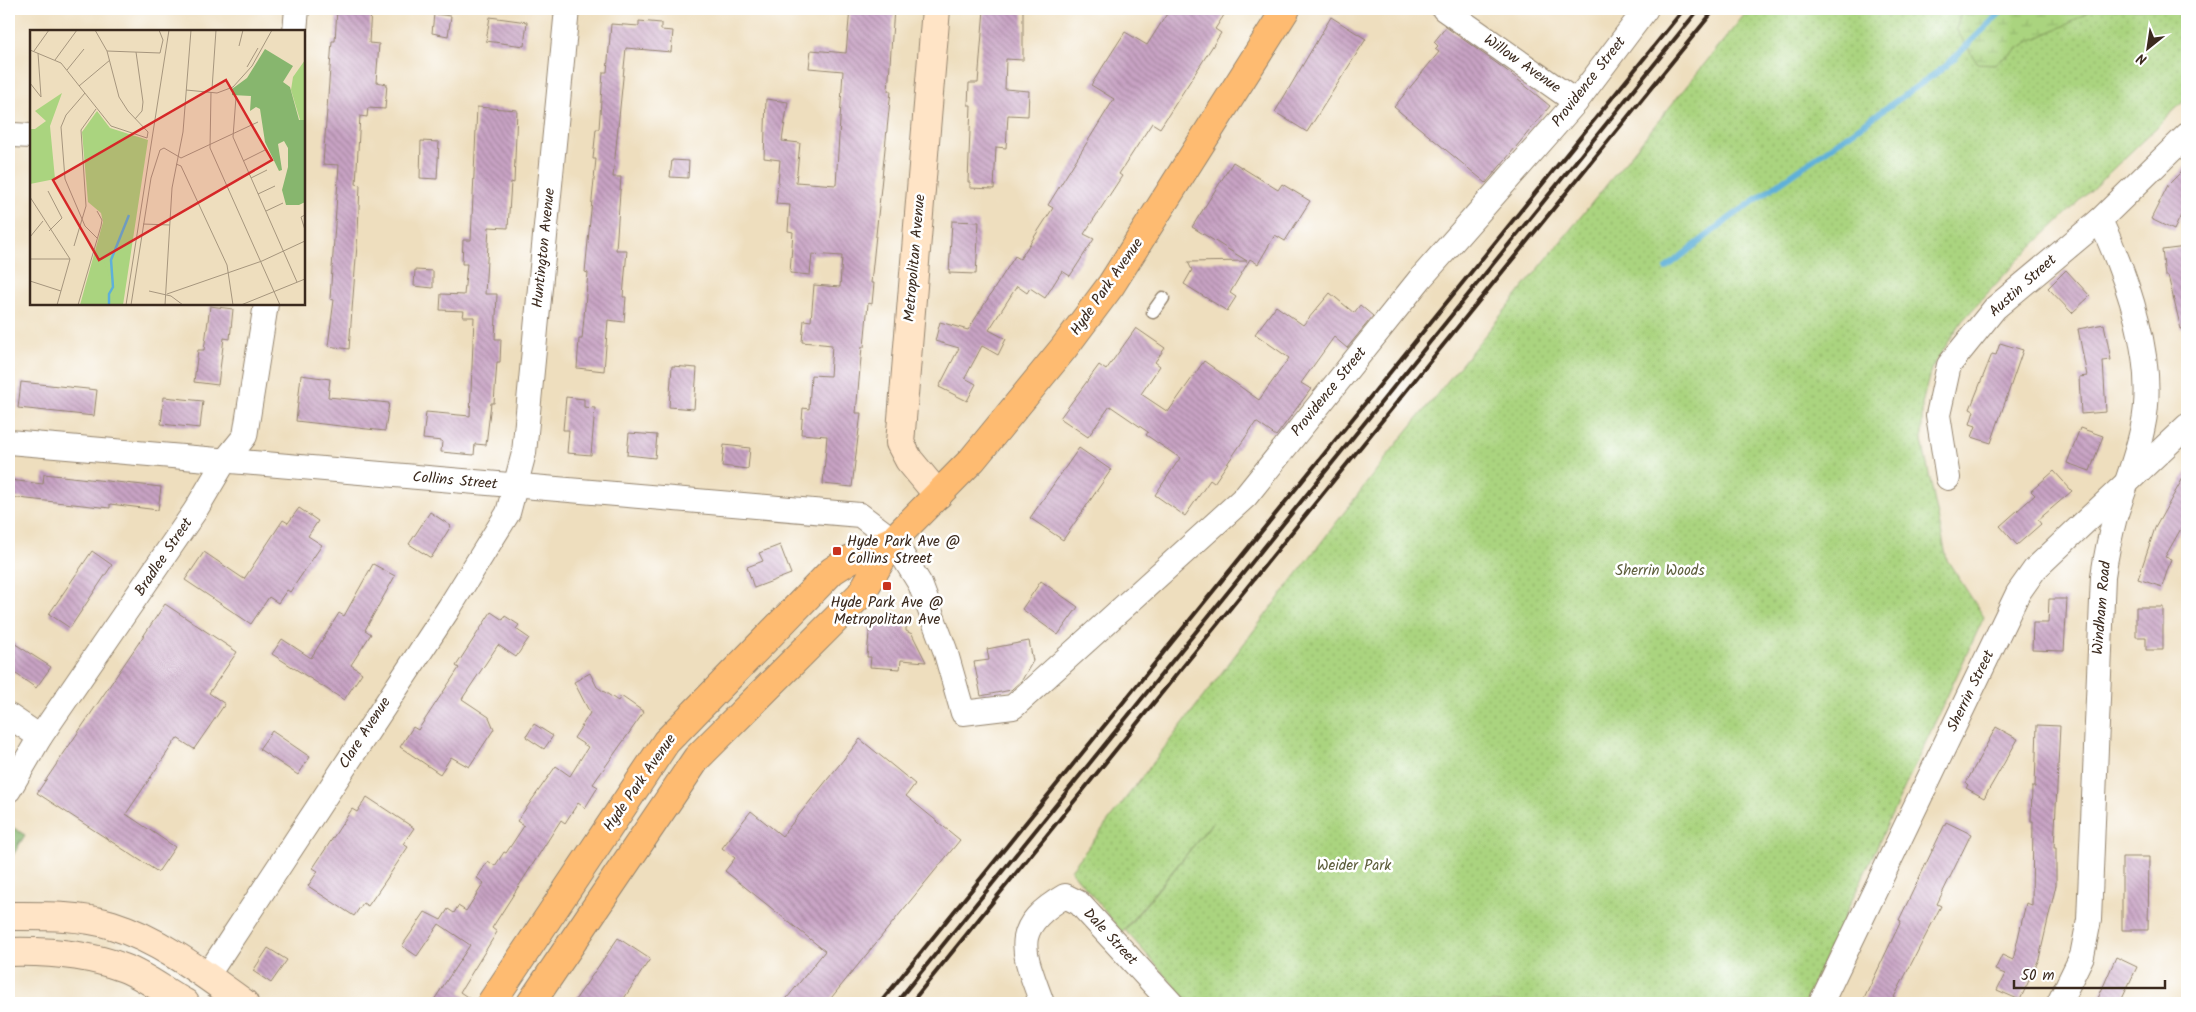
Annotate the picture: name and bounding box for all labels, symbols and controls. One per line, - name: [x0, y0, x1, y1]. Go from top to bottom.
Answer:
- north arrow: [2124, 22, 2174, 72]
- street label: Willow Avenue: [1478, 28, 1566, 100]
- inset map: [30, 30, 305, 305]
- street label: Providence Street: [1546, 31, 1632, 133]
- text: N: [2133, 47, 2151, 70]
- street label: Huntington Avenue: [526, 187, 562, 309]
- street label: Metropolitan Avenue: [897, 193, 933, 323]
- street label: Hyde Park Avenue: [1064, 233, 1150, 341]
- street label: Austin Street: [1984, 249, 2062, 323]
- street label: Providence Street: [1285, 342, 1373, 442]
- street label: Collins Street: [412, 465, 499, 497]
- street label: Bradlee Street: [129, 513, 199, 601]
- place label: Hyde Park Ave @ Collins Street: [847, 530, 960, 571]
- marker: Hyde Park Ave @ Collins Street: [831, 545, 843, 557]
- park label: Sherrin Woods: [1615, 559, 1705, 583]
- street label: Windham Road: [2086, 560, 2118, 656]
- marker: Hyde Park Ave @ Metropolitan Ave: [881, 580, 893, 592]
- place label: Hyde Park Ave @ Metropolitan Ave: [830, 591, 944, 632]
- street label: Sherrin Street: [1941, 646, 2001, 736]
- street label: Clare Avenue: [333, 692, 397, 774]
- street label: Hyde Park Avenue: [597, 729, 683, 837]
- park label: Weider Park: [1317, 854, 1392, 878]
- street label: Dale Street: [1077, 903, 1143, 971]
- scale bar: [2014, 957, 2165, 989]
- text: 50 m: [2021, 964, 2055, 988]

